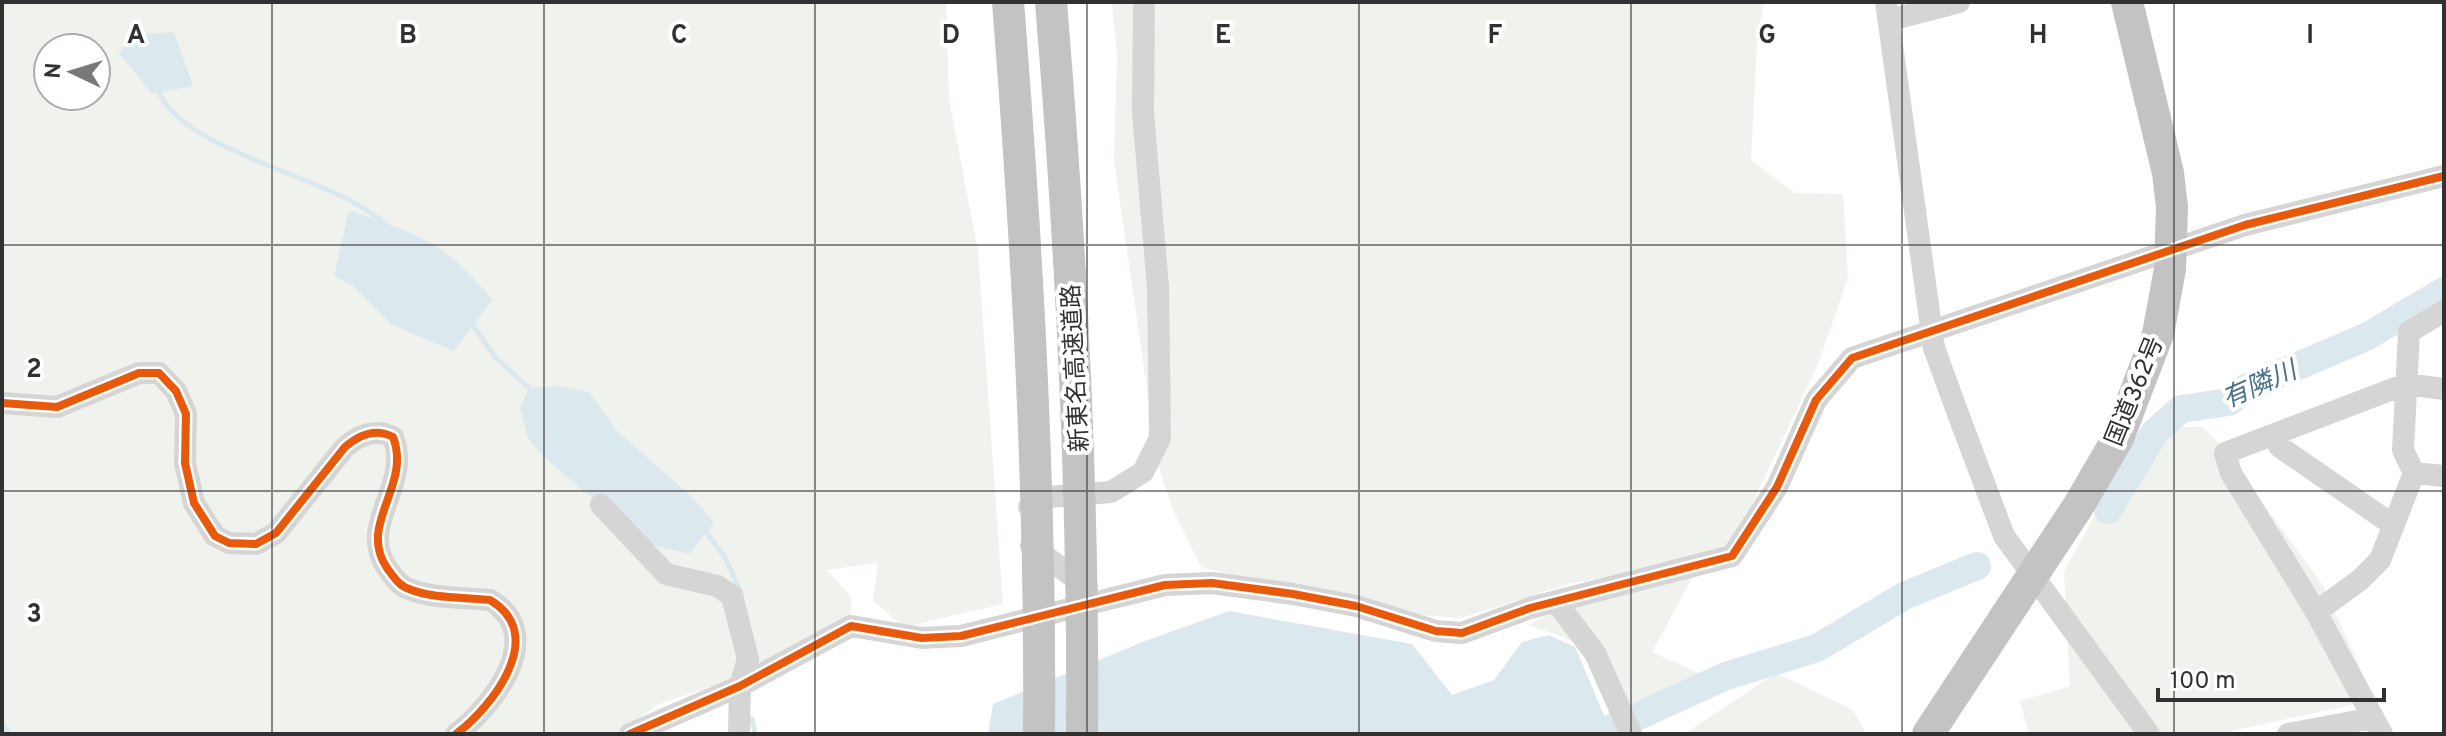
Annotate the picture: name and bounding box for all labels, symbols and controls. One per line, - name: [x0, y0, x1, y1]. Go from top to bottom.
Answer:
- text: A: [127, 20, 145, 53]
- text: B: [399, 20, 417, 53]
- text: C: [671, 20, 687, 53]
- text: D: [942, 20, 960, 53]
- text: E: [1215, 20, 1231, 53]
- text: F: [1488, 20, 1503, 53]
- text: G: [1758, 20, 1776, 53]
- text: H: [2029, 20, 2047, 53]
- text: I: [2306, 20, 2314, 53]
- north arrow: [32, 32, 112, 112]
- text: N: [41, 62, 69, 80]
- street label: 新東名高速道路: [1058, 283, 1096, 453]
- street label: 国道362号: [2100, 333, 2171, 451]
- text: 2: [26, 354, 42, 387]
- water label: 有隣川: [2218, 354, 2305, 417]
- text: 3: [26, 599, 42, 632]
- scale bar: [2158, 652, 2384, 702]
- text: 100 m: [2170, 667, 2236, 697]

